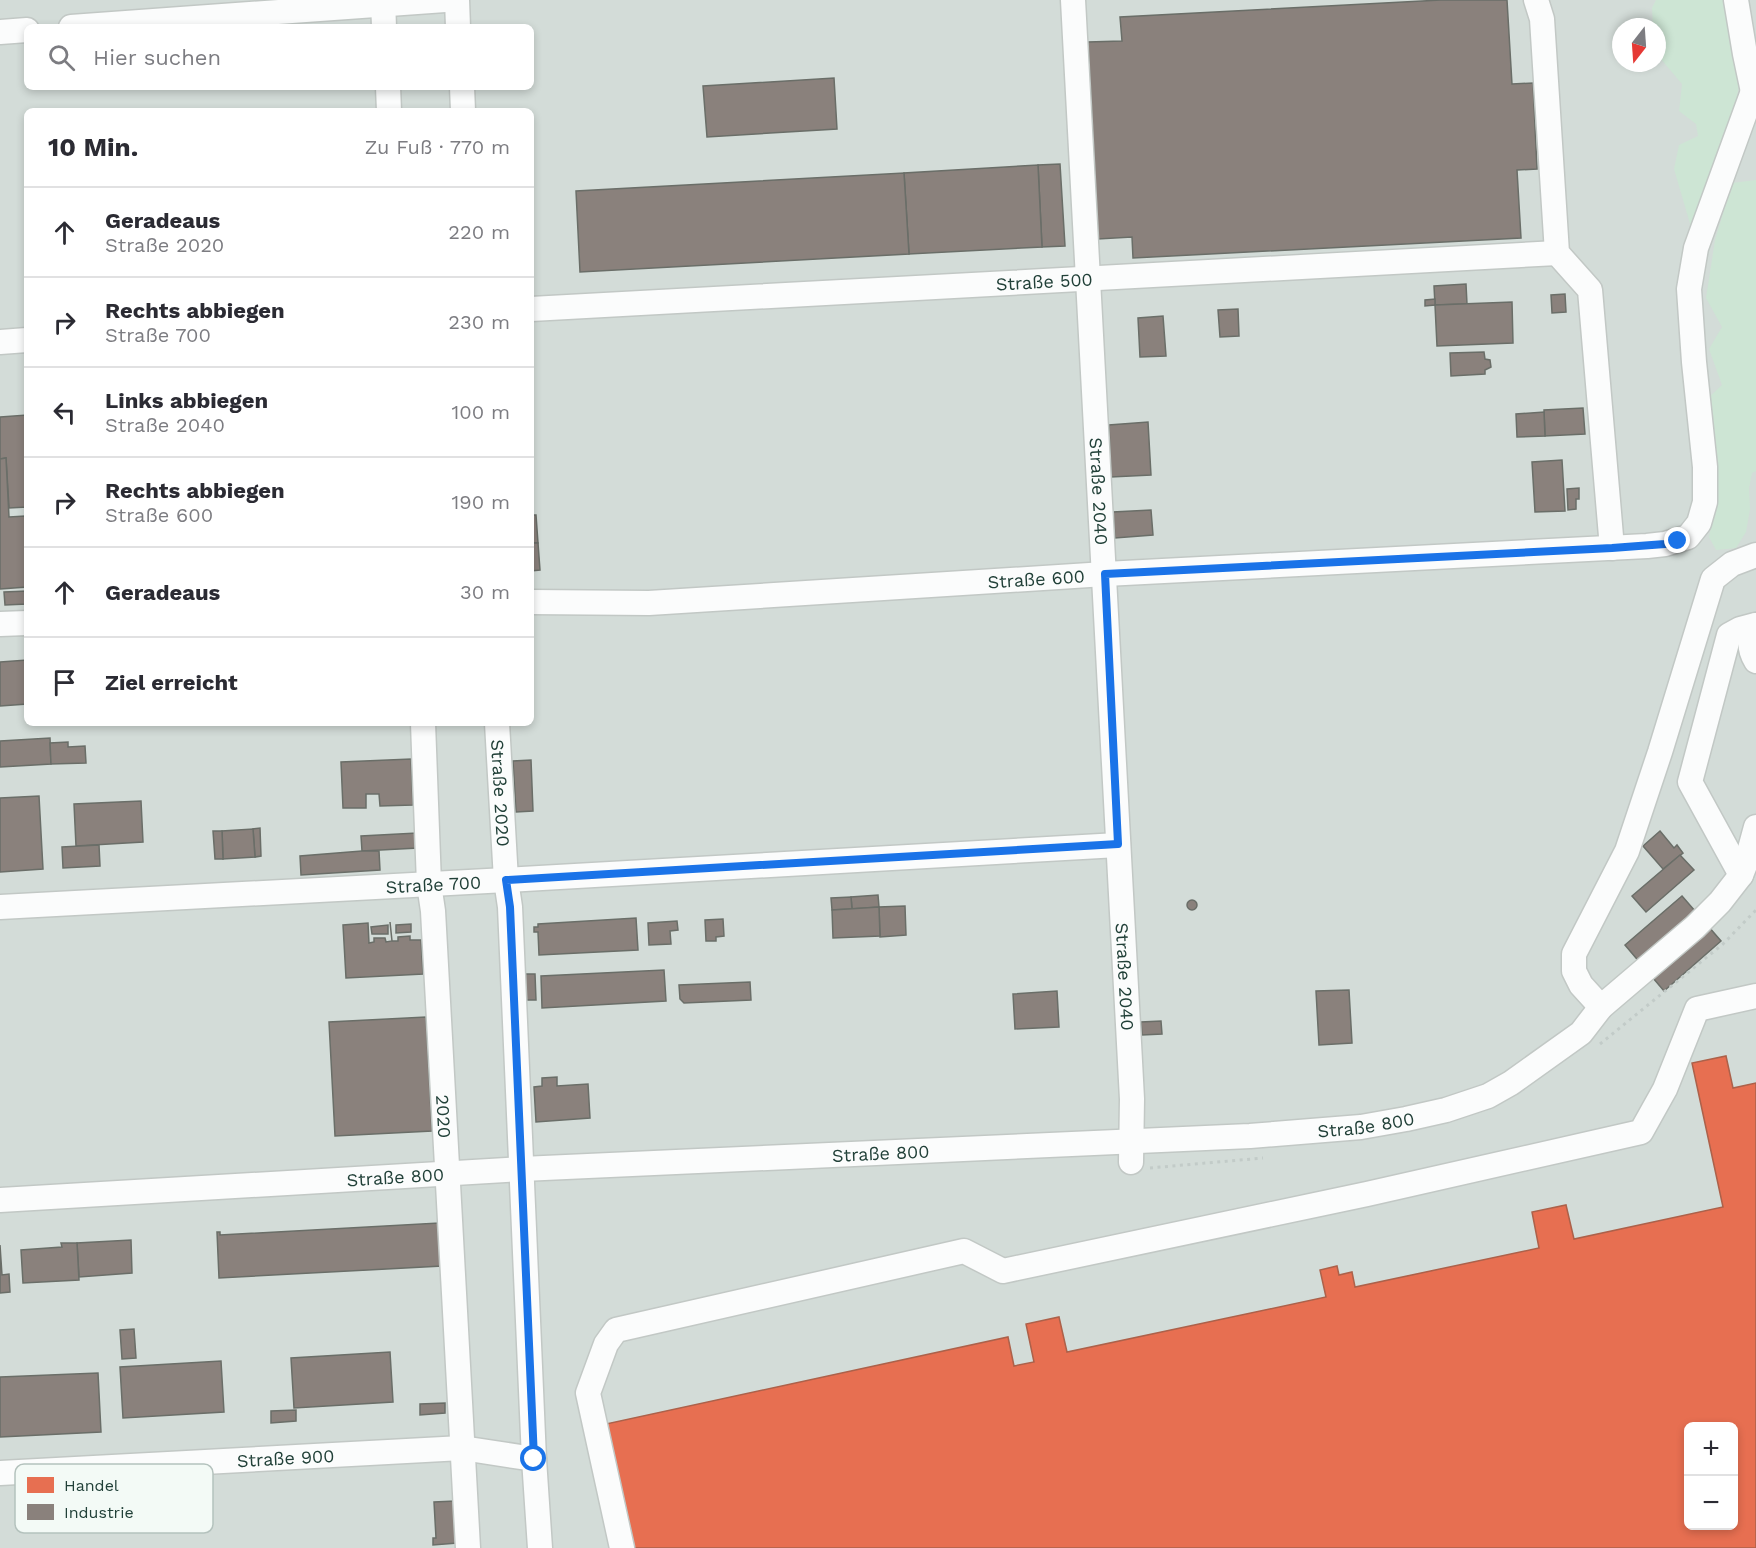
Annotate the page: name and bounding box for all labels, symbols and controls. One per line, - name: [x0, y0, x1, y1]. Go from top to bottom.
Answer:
- north arrow: [1612, 18, 1666, 72]
- search box: [24, 24, 534, 90]
- icon: search: [45, 41, 78, 74]
- text: Hier suchen: [93, 45, 221, 70]
- text: 10 Min.: [48, 132, 138, 162]
- text: Zu Fuß · 770 m: [365, 135, 510, 159]
- text: Geradeaus: [105, 208, 220, 233]
- icon: ahead: [48, 216, 81, 249]
- text: 220 m: [448, 220, 510, 244]
- text: Straße 2020: [105, 233, 224, 257]
- street label: Straße 500: [995, 268, 1093, 294]
- text: Rechts abbiegen: [105, 298, 285, 323]
- icon: right: [48, 306, 81, 339]
- text: 230 m: [448, 310, 510, 334]
- text: Straße 700: [105, 323, 211, 347]
- text: Links abbiegen: [105, 388, 268, 413]
- icon: left: [48, 396, 81, 429]
- text: 100 m: [451, 400, 510, 424]
- text: Straße 2040: [105, 413, 225, 437]
- street label: Straße 2040: [1086, 437, 1113, 546]
- text: Rechts abbiegen: [105, 478, 285, 503]
- icon: right: [48, 486, 81, 519]
- text: 190 m: [452, 490, 510, 514]
- text: Straße 600: [105, 503, 213, 527]
- route end: [1664, 527, 1690, 553]
- street label: Straße 600: [987, 565, 1085, 592]
- icon: ahead: [48, 576, 81, 609]
- text: Geradeaus: [105, 580, 220, 605]
- text: 30 m: [460, 580, 510, 604]
- icon: arrive: [48, 666, 81, 699]
- text: Ziel erreicht: [105, 670, 238, 695]
- street label: Straße 2020: [487, 739, 515, 847]
- street label: Straße 700: [385, 871, 482, 897]
- street label: Straße 2040: [1112, 922, 1139, 1031]
- street label: 2020: [433, 1094, 456, 1139]
- street label: Straße 800: [1316, 1107, 1416, 1141]
- street label: Straße 800: [832, 1140, 930, 1165]
- street label: Straße 800: [346, 1163, 445, 1190]
- map controls: [1684, 1422, 1738, 1530]
- button: +: [1684, 1422, 1738, 1476]
- street label: Straße 900: [236, 1444, 335, 1471]
- route start: [520, 1445, 546, 1471]
- legend: [15, 1464, 213, 1533]
- text: Handel: [64, 1476, 119, 1495]
- button: −: [1684, 1476, 1738, 1530]
- text: Industrie: [64, 1503, 134, 1522]

